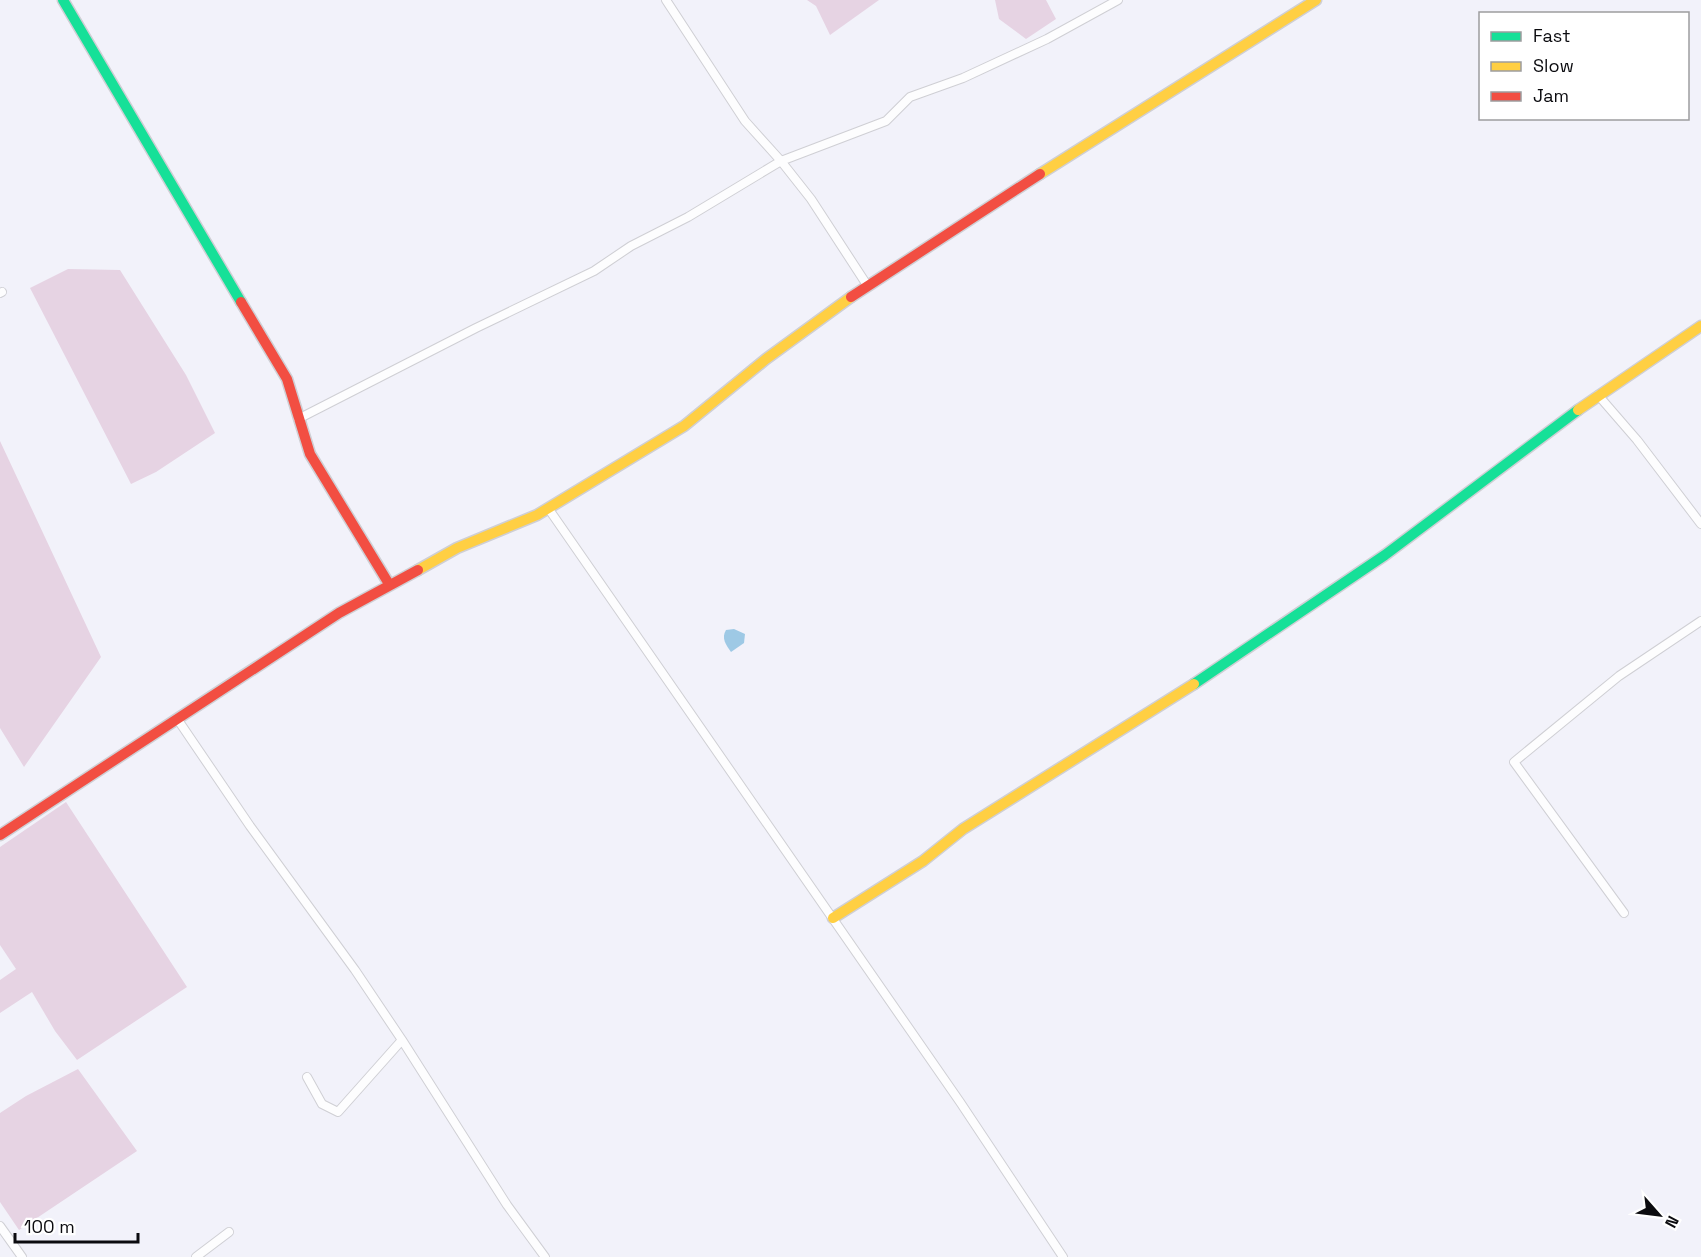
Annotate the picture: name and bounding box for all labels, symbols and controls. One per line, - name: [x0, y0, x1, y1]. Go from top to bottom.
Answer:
- legend: [1479, 12, 1689, 120]
- text: Fast: [1533, 24, 1570, 47]
- text: Slow: [1533, 54, 1574, 77]
- text: Jam: [1533, 84, 1569, 107]
- north arrow: [1629, 1185, 1689, 1245]
- scale bar: [15, 1206, 138, 1244]
- text: N: [1660, 1212, 1684, 1231]
- text: 100 m: [24, 1215, 75, 1238]

